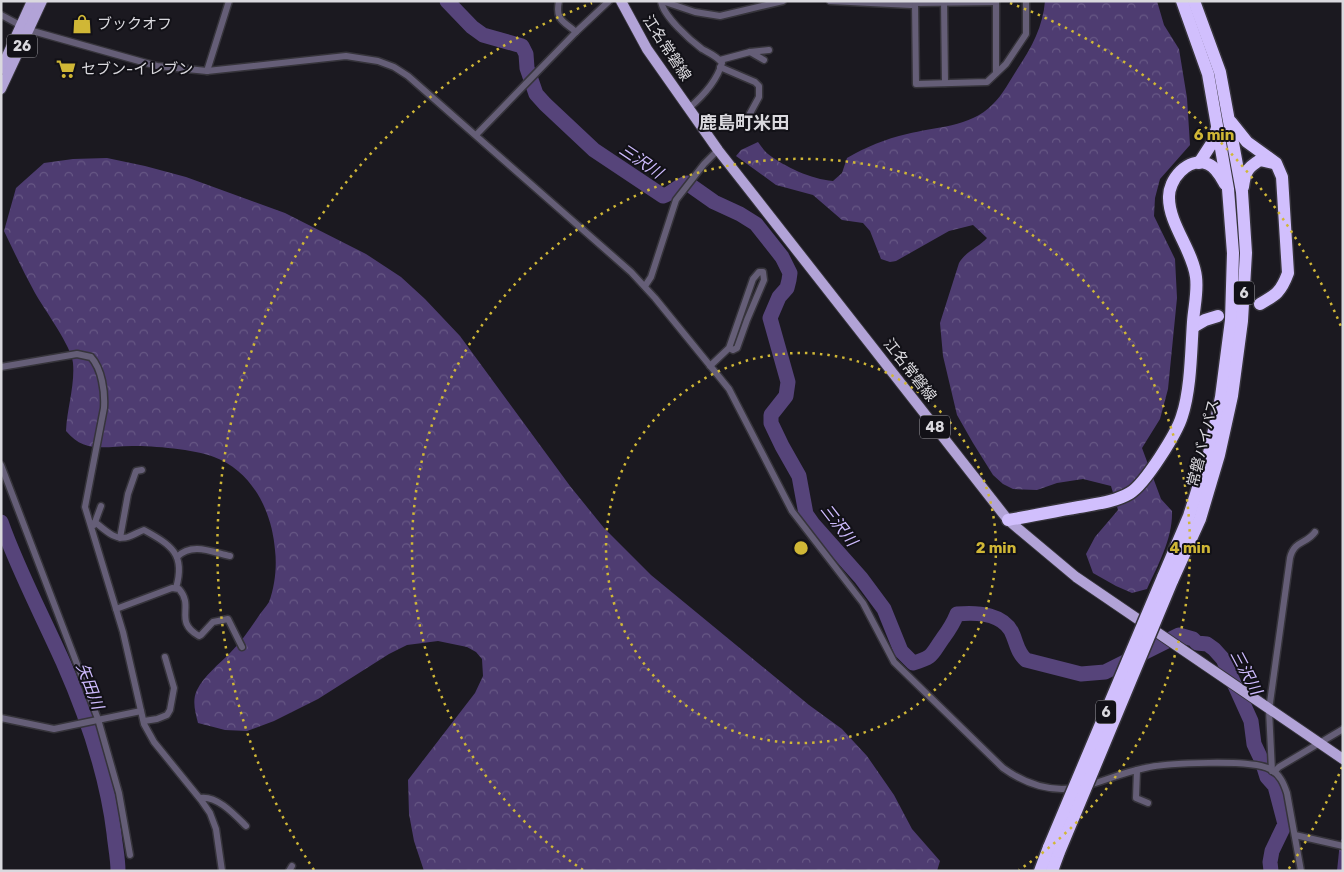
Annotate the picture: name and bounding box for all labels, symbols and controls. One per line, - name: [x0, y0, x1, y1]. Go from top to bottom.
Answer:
- street label: 江名常磐線: [639, 12, 695, 84]
- shop icon: ブックオフ: [71, 13, 93, 35]
- place label: ブックオフ: [97, 15, 172, 33]
- road number: 26: [7, 34, 37, 58]
- supermarket icon: セブン-イレブン: [55, 58, 77, 80]
- place label: セブン-イレブン: [81, 60, 193, 78]
- district label: 鹿島町米田: [699, 112, 789, 134]
- text: 6 min: [1194, 126, 1234, 144]
- water label: 三沢川: [616, 140, 668, 183]
- road number: 6: [1234, 282, 1254, 304]
- street label: 江名常磐線: [880, 335, 940, 405]
- street label: 常磐バイパス: [1183, 397, 1223, 489]
- road number: 48: [920, 416, 950, 438]
- water label: 三沢川: [817, 500, 862, 551]
- centre of rings: [792, 539, 810, 557]
- text: 2 min: [976, 539, 1016, 557]
- text: 4 min: [1169, 539, 1211, 557]
- water label: 三沢川: [1226, 646, 1267, 699]
- water label: 矢田川: [73, 660, 108, 714]
- road number: 6: [1096, 700, 1116, 724]

